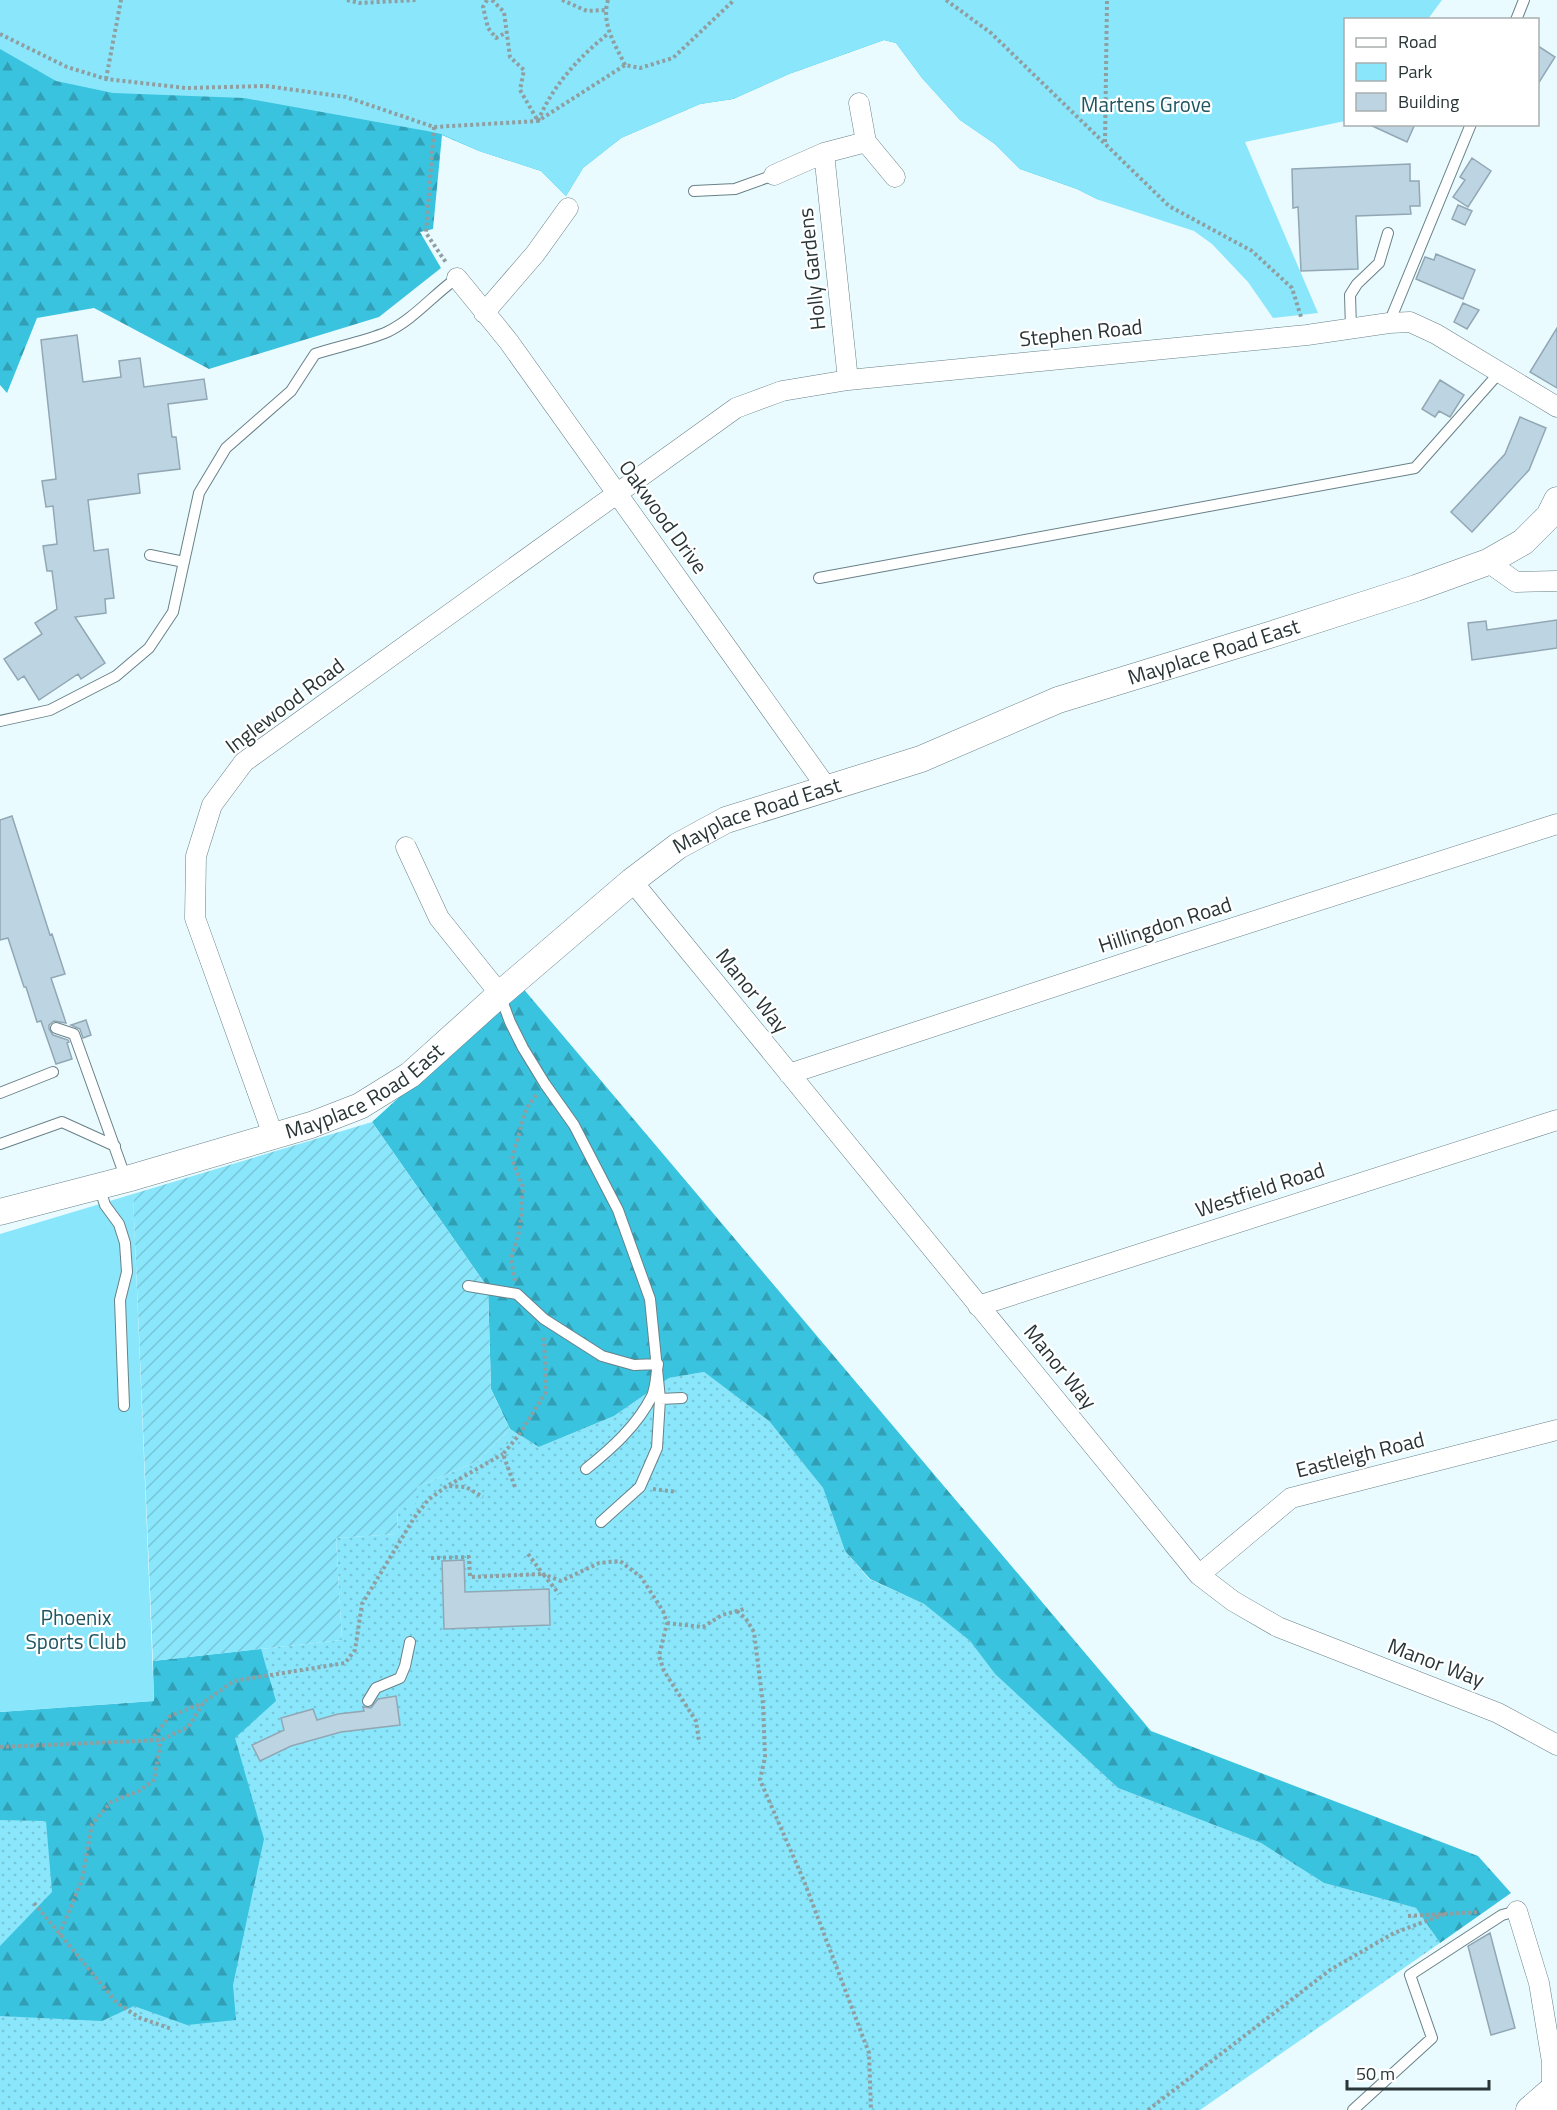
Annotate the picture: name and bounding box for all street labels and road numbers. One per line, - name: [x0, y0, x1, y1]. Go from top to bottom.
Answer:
- street label: Holly Gardens: [789, 206, 833, 332]
- street label: Stephen Road: [1018, 310, 1144, 354]
- street label: Oakwood Drive: [611, 453, 716, 580]
- street label: Mayplace Road East: [1123, 609, 1304, 693]
- street label: Inglewood Road: [218, 650, 351, 761]
- street label: Mayplace Road East: [666, 768, 845, 861]
- street label: Hillingdon Road: [1094, 887, 1236, 961]
- street label: Manor Way: [708, 941, 797, 1040]
- street label: Mayplace Road East: [281, 1035, 451, 1147]
- street label: Westfield Road: [1191, 1153, 1328, 1225]
- street label: Manor Way: [1016, 1317, 1105, 1416]
- street label: Eastleigh Road: [1292, 1423, 1427, 1485]
- street label: Manor Way: [1383, 1629, 1489, 1695]

